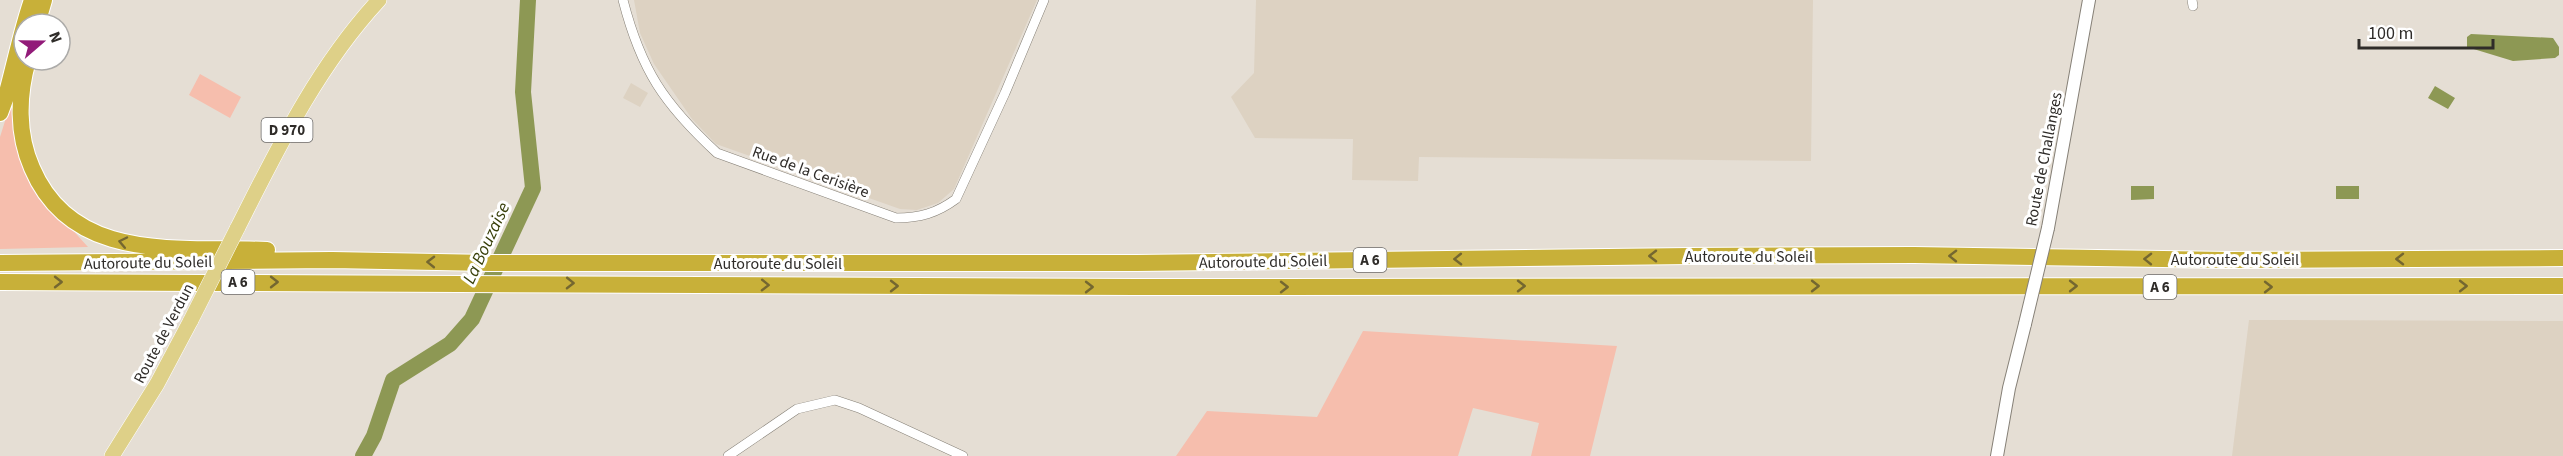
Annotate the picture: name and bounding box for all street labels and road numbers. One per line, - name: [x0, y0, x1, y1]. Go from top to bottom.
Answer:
- street label: Route de Challanges: [2020, 90, 2068, 228]
- road number: D 970: [262, 118, 312, 142]
- street label: Rue de la Cerisière: [749, 141, 872, 203]
- street label: Autoroute du Soleil: [1685, 246, 1813, 268]
- road number: A 6: [1354, 248, 1386, 272]
- street label: Autoroute du Soleil: [2171, 249, 2299, 271]
- street label: Autoroute du Soleil: [1199, 250, 1327, 274]
- street label: Autoroute du Soleil: [84, 251, 212, 275]
- street label: Autoroute du Soleil: [714, 253, 842, 275]
- road number: A 6: [222, 270, 254, 294]
- road number: A 6: [2144, 275, 2176, 299]
- street label: Route de Verdun: [128, 280, 199, 387]

